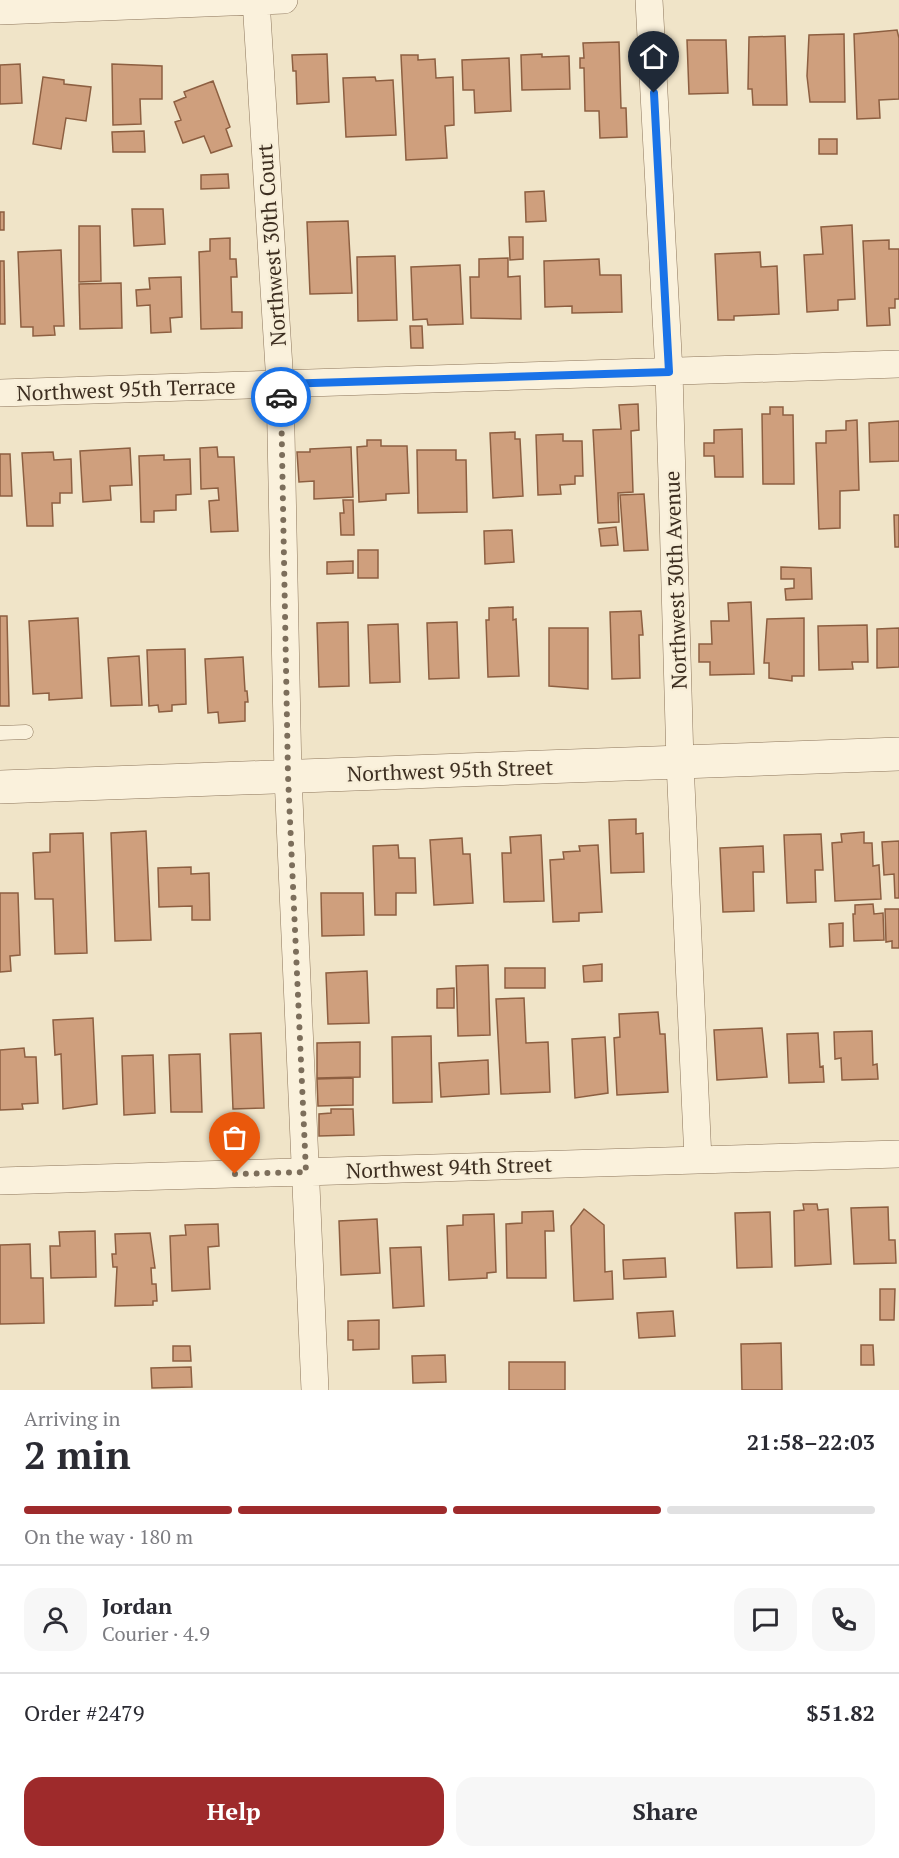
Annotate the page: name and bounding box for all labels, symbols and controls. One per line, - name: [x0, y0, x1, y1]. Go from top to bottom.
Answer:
- pin: [628, 31, 679, 93]
- icon: home: [637, 40, 670, 73]
- street label: Northwest 30th Court: [250, 143, 292, 347]
- courier: [251, 367, 311, 427]
- street label: Northwest 95th Terrace: [16, 371, 236, 407]
- icon: car: [265, 381, 298, 414]
- street label: Northwest 30th Avenue: [657, 470, 693, 690]
- street label: Northwest 95th Street: [346, 752, 554, 788]
- pin: [209, 1112, 260, 1174]
- icon: bag: [218, 1121, 251, 1154]
- street label: Northwest 94th Street: [345, 1149, 553, 1185]
- text: Arriving in: [24, 1405, 120, 1432]
- text: 21:58–22:03: [747, 1427, 875, 1456]
- text: 2 min: [24, 1428, 131, 1480]
- text: On the way · 180 m: [24, 1523, 193, 1550]
- button: person: [24, 1588, 87, 1651]
- button: chat: [734, 1588, 797, 1651]
- button: phone: [812, 1588, 875, 1651]
- text: Jordan: [102, 1591, 172, 1620]
- text: Courier · 4.9: [102, 1620, 210, 1647]
- text: Order #2479: [24, 1698, 144, 1727]
- text: $51.82: [806, 1698, 875, 1727]
- button: Help: [24, 1777, 444, 1846]
- button: Share: [456, 1777, 875, 1846]

